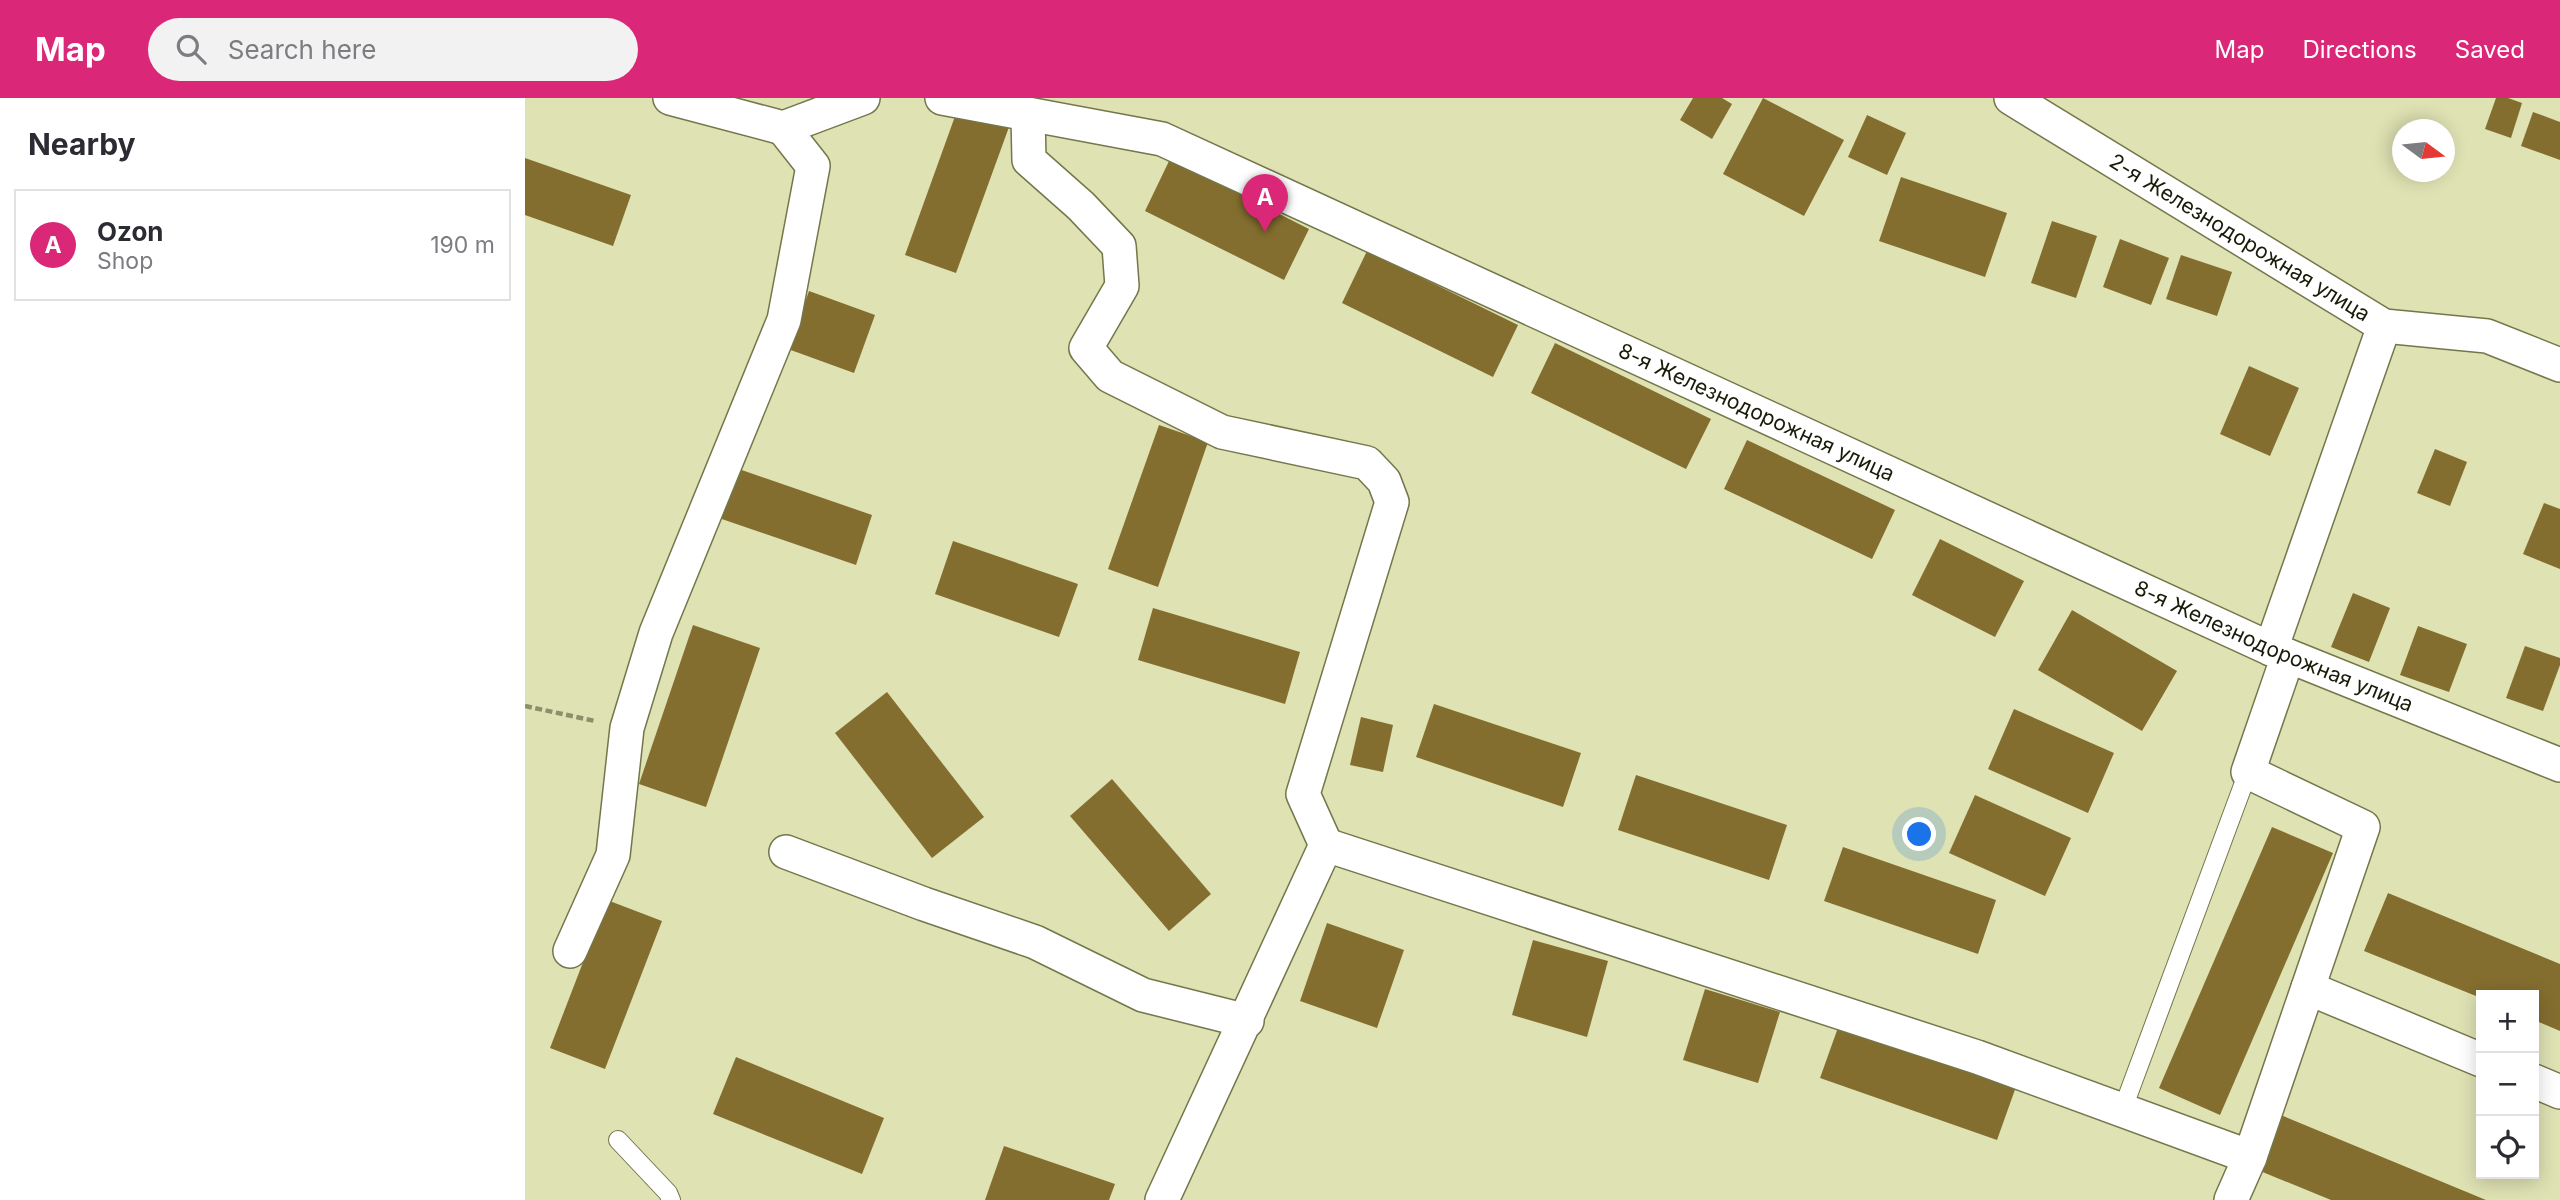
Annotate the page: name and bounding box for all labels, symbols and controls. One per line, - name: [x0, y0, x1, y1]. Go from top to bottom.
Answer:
- search box: [148, 18, 638, 81]
- text: Map: [35, 29, 106, 69]
- icon: search: [172, 30, 210, 68]
- text: Search here: [228, 34, 376, 65]
- text: Map: [2215, 35, 2264, 64]
- text: Directions: [2302, 35, 2417, 64]
- text: Saved: [2455, 35, 2525, 64]
- north arrow: [2392, 119, 2455, 182]
- text: Nearby: [28, 126, 136, 162]
- street label: 2-я Железнодорожная улица: [2105, 148, 2375, 326]
- pin: A: [1242, 174, 1288, 232]
- text: Ozon: [97, 216, 164, 247]
- text: A: [44, 231, 62, 259]
- text: 190 m: [430, 231, 495, 259]
- text: Shop: [97, 247, 153, 275]
- street label: 8-я Железнодорожная улица: [1615, 338, 1899, 486]
- street label: 8-я Железнодорожная улица: [2131, 575, 2417, 717]
- your location: [1902, 817, 1936, 851]
- map controls: [2476, 990, 2539, 1179]
- button: +: [2476, 990, 2539, 1053]
- button: −: [2476, 1053, 2539, 1116]
- button: locate: [2476, 1116, 2539, 1179]

